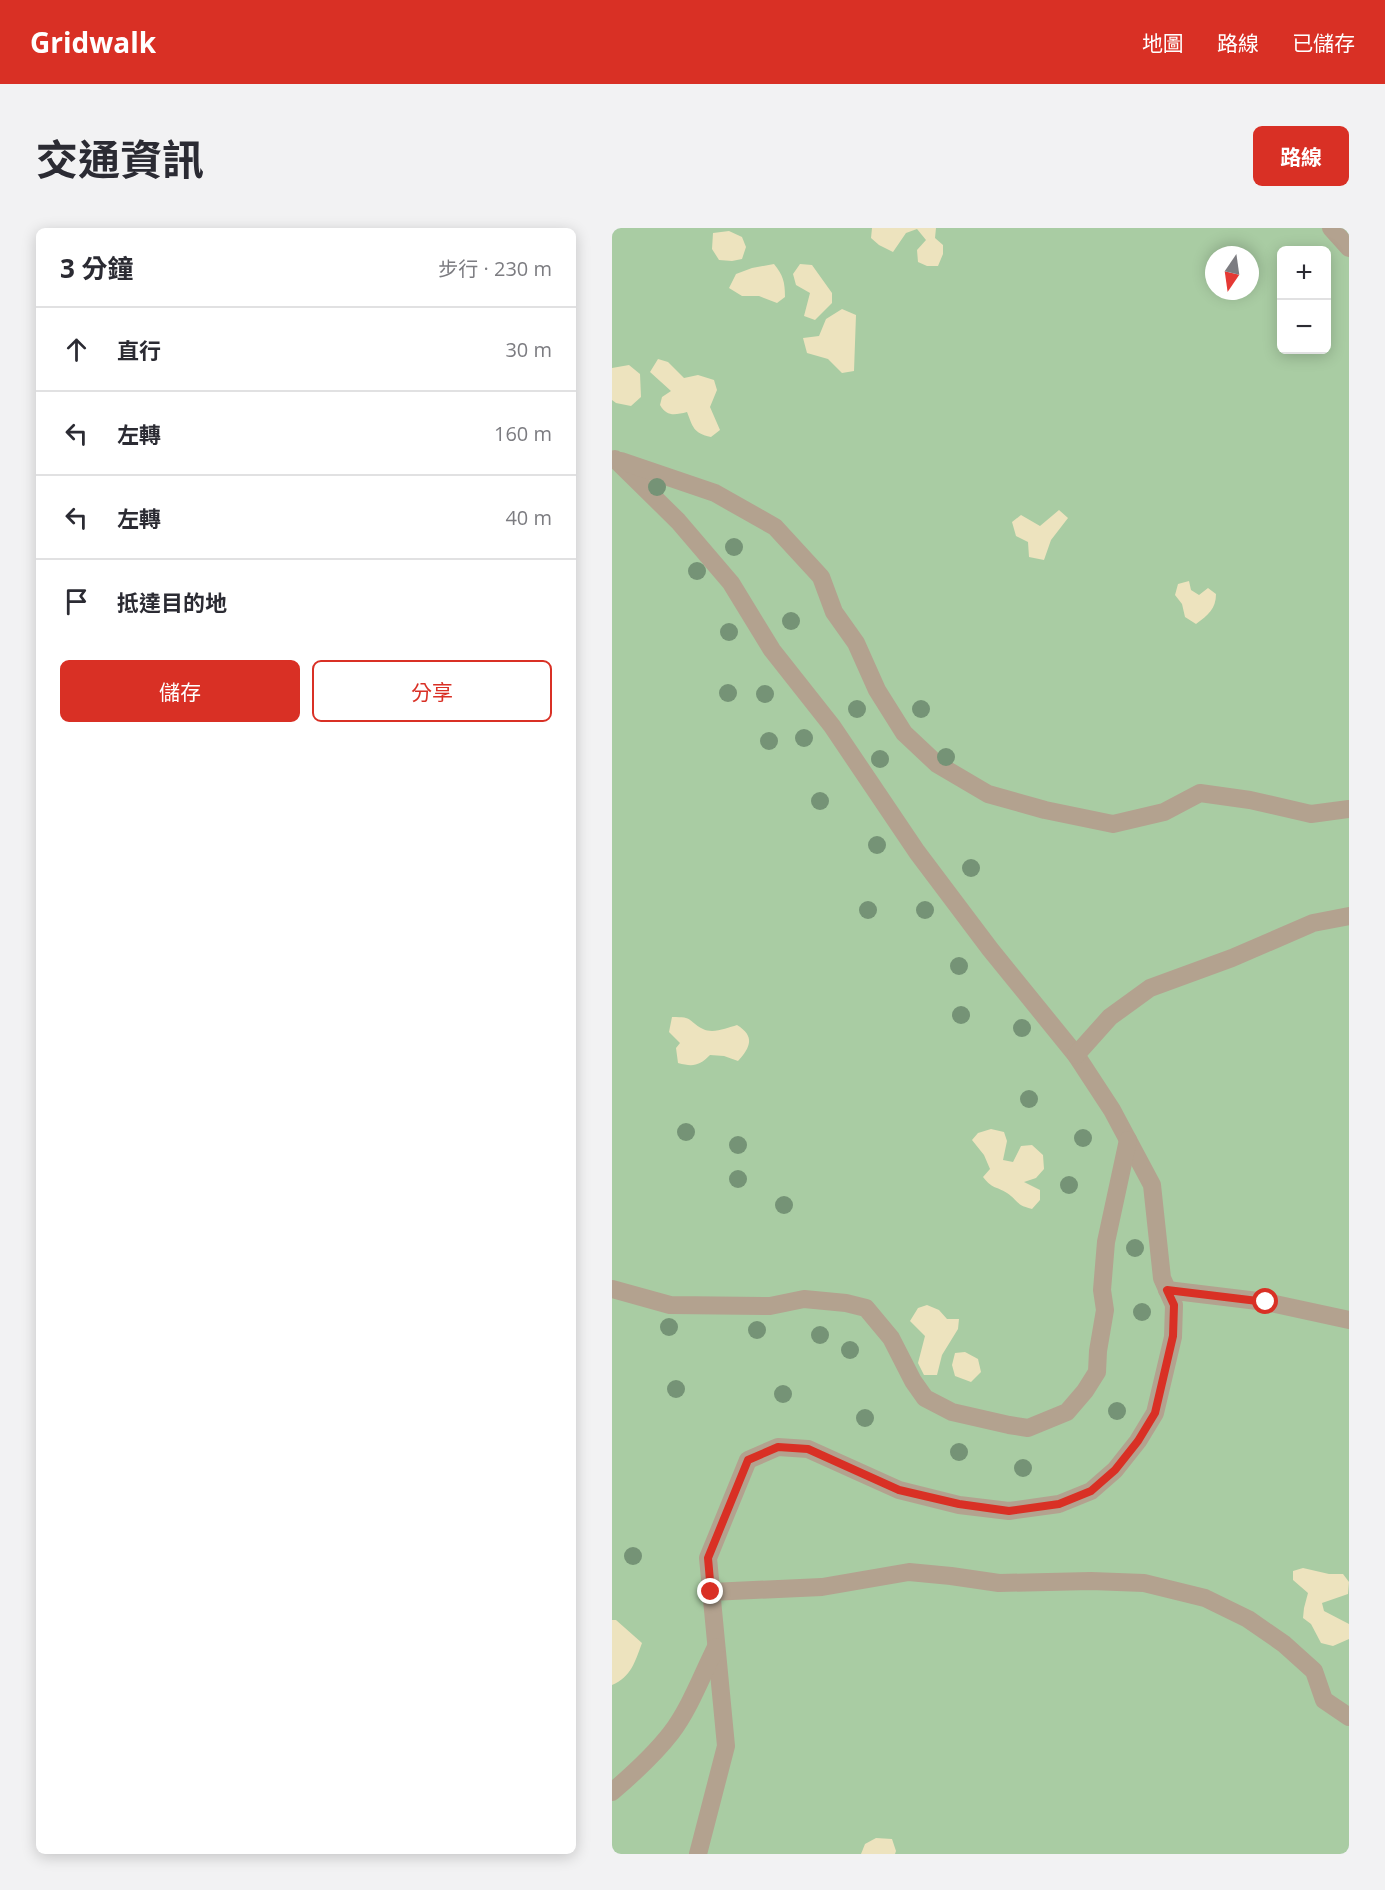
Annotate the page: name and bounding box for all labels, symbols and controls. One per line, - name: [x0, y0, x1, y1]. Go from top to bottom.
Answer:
- text: Gridwalk: [30, 23, 156, 61]
- text: 地圖: [1142, 29, 1184, 57]
- text: 路線: [1217, 29, 1259, 57]
- text: 已儲存: [1292, 29, 1355, 57]
- button: 路線: [1253, 126, 1349, 186]
- text: 交通資訊: [36, 130, 204, 187]
- north arrow: [1205, 246, 1259, 300]
- map controls: [1277, 246, 1331, 354]
- button: +: [1277, 246, 1331, 300]
- text: 3 分鐘: [60, 250, 134, 286]
- text: 步行 · 230 m: [438, 255, 552, 282]
- button: −: [1277, 300, 1331, 354]
- icon: ahead: [60, 333, 93, 366]
- text: 直行: [117, 335, 161, 365]
- text: 30 m: [505, 336, 552, 363]
- icon: left: [60, 417, 93, 450]
- text: 左轉: [117, 419, 161, 449]
- text: 160 m: [494, 420, 552, 447]
- icon: left: [60, 501, 93, 534]
- text: 左轉: [117, 503, 161, 533]
- text: 40 m: [505, 504, 552, 531]
- icon: arrive: [60, 585, 93, 618]
- text: 抵達目的地: [117, 587, 227, 617]
- button: 儲存: [60, 660, 300, 722]
- button: 分享: [312, 660, 552, 722]
- route start: [1252, 1288, 1278, 1314]
- route end: [697, 1578, 723, 1604]

